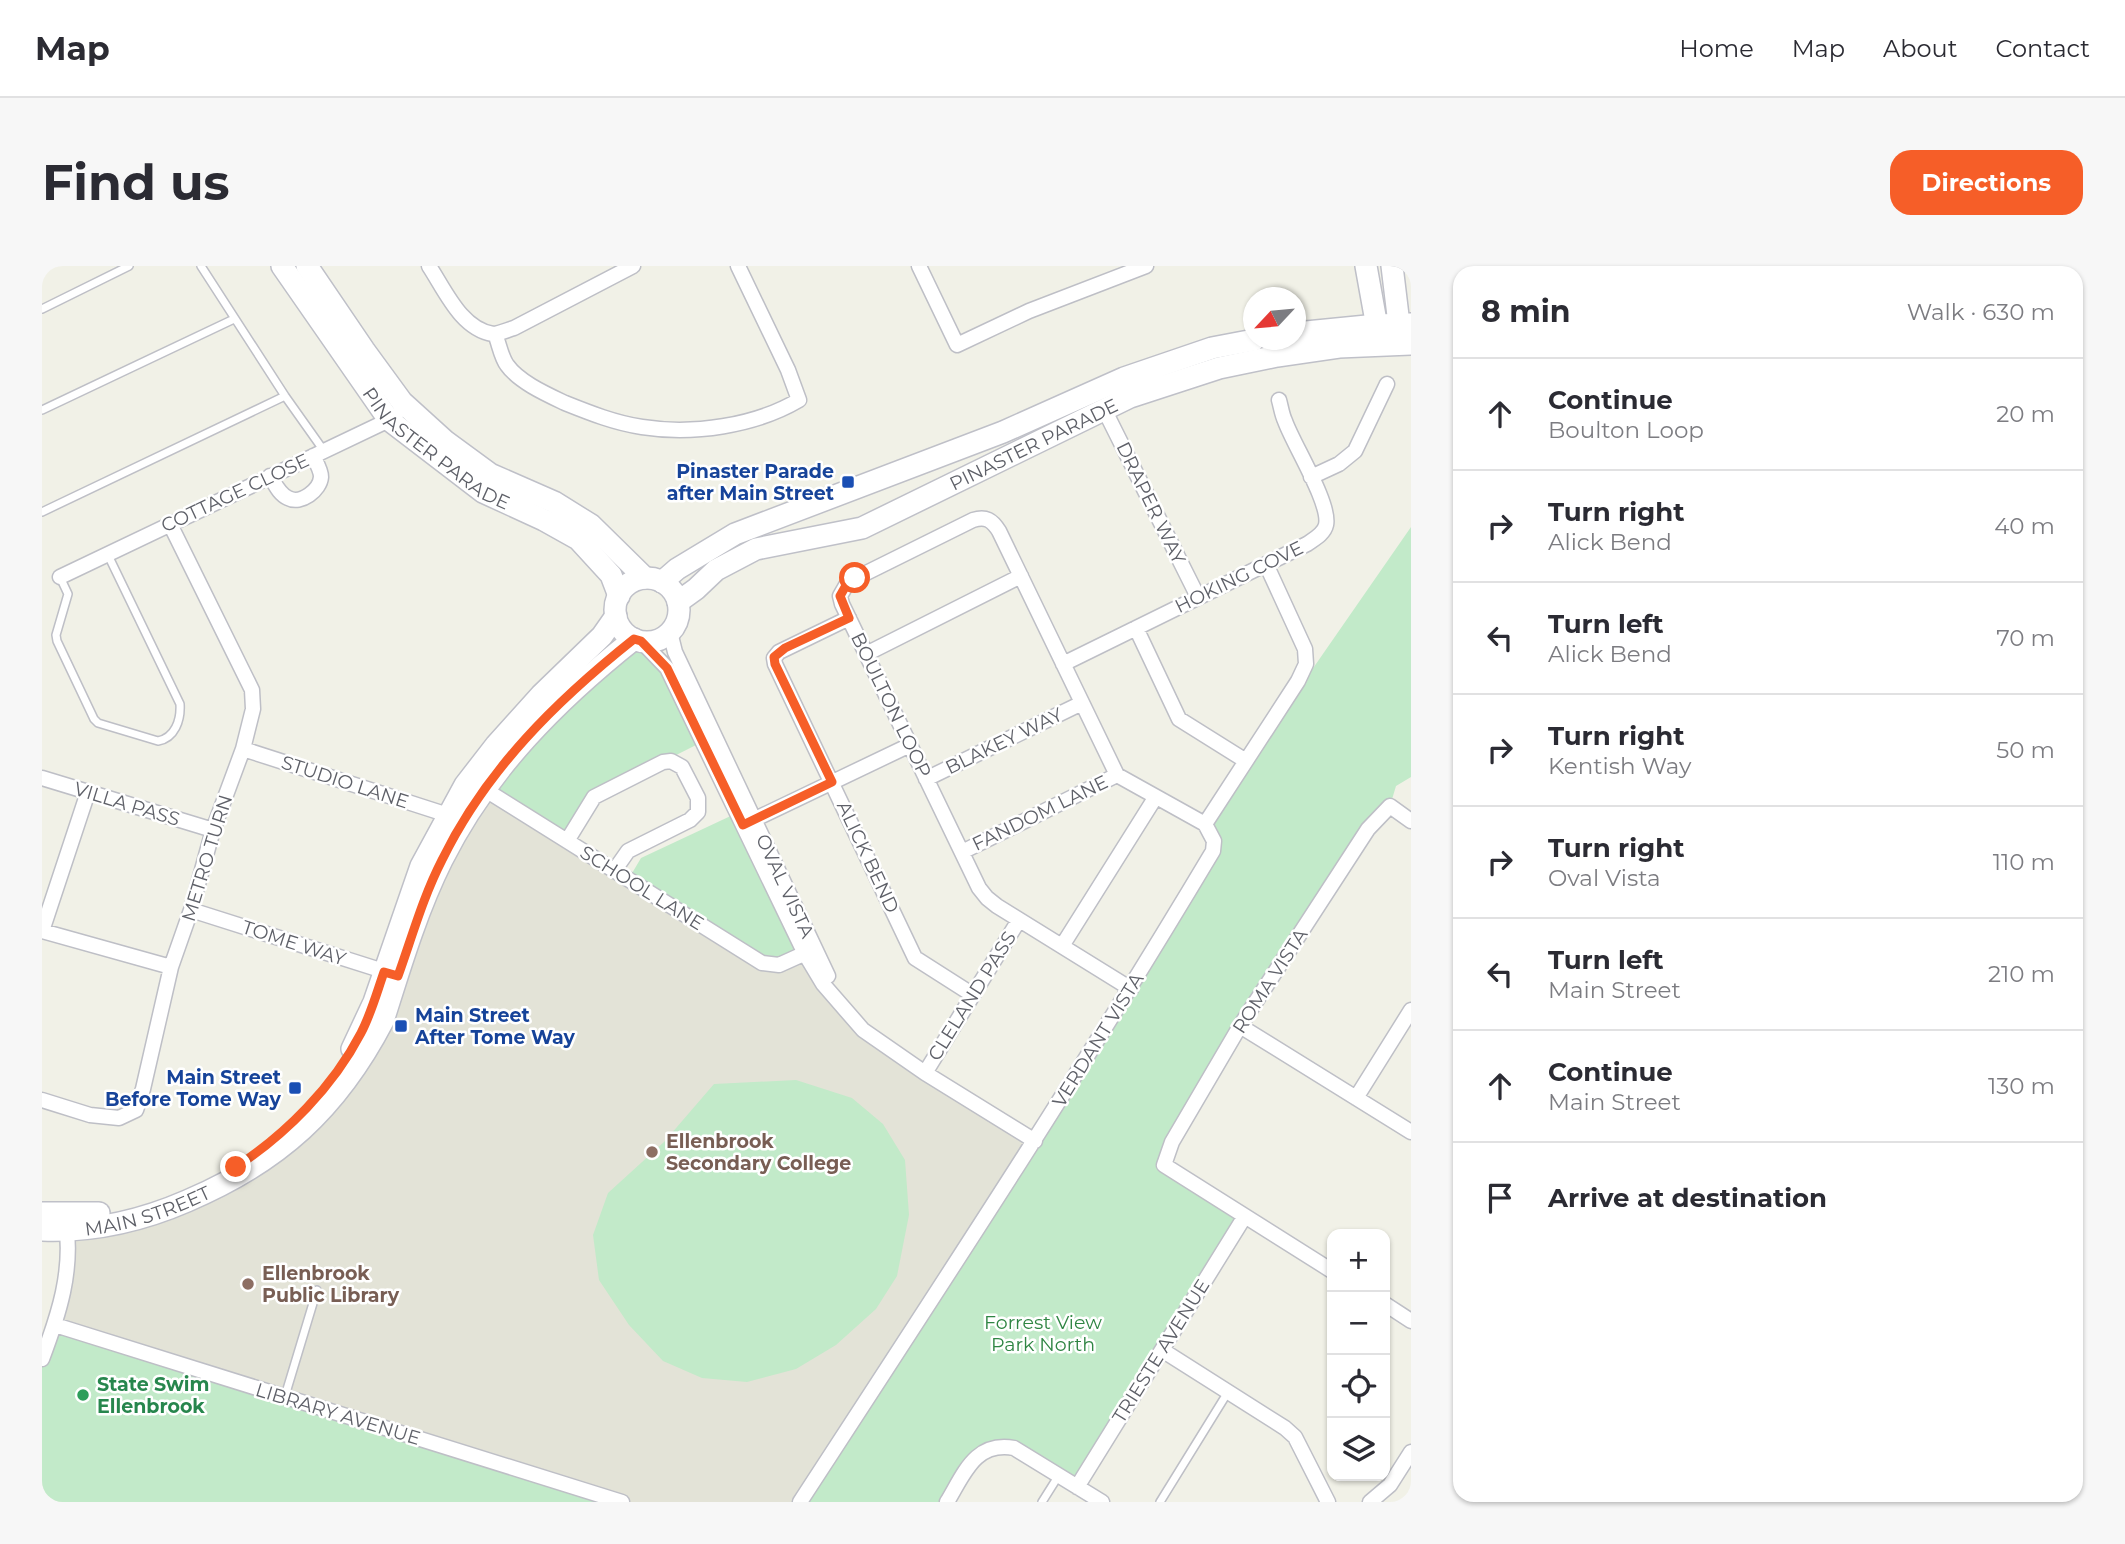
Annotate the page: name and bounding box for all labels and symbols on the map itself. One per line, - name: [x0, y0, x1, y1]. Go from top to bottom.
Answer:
- north arrow: [1243, 287, 1306, 350]
- street label: PINASTER PARADE: [358, 382, 513, 514]
- street label: PINASTER PARADE: [946, 393, 1121, 495]
- street label: DRAPER WAY: [1111, 438, 1191, 569]
- street label: COTTAGE CLOSE: [157, 449, 313, 537]
- place label: Pinaster Parade after Main Street: [667, 460, 834, 505]
- marker: Pinaster Parade after Main Street: [840, 474, 856, 490]
- street label: HOKING COVE: [1171, 536, 1307, 618]
- route start: [839, 562, 870, 593]
- street label: BOULTON LOOP: [846, 629, 936, 781]
- street label: BLAKEY WAY: [942, 702, 1067, 779]
- street label: STUDIO LANE: [278, 751, 412, 813]
- street label: FANDOM LANE: [968, 770, 1112, 856]
- street label: VILLA PASS: [71, 777, 183, 831]
- street label: METRO TURN: [177, 792, 237, 924]
- street label: ALICK BEND: [832, 797, 904, 917]
- street label: OVAL VISTA: [751, 830, 819, 942]
- street label: SCHOOL LANE: [576, 841, 708, 935]
- street label: TOME WAY: [239, 915, 350, 971]
- street label: ROMA VISTA: [1228, 924, 1313, 1038]
- street label: CLELAND PASS: [923, 927, 1021, 1065]
- street label: VERDANT VISTA: [1047, 968, 1149, 1111]
- place label: Main Street After Tome Way: [414, 1004, 576, 1049]
- marker: Main Street After Tome Way: [393, 1018, 409, 1034]
- place label: Main Street Before Tome Way: [105, 1066, 282, 1111]
- marker: Main Street Before Tome Way: [287, 1080, 303, 1096]
- place label: Ellenbrook Secondary College: [666, 1130, 851, 1175]
- marker: Ellenbrook Secondary College: [644, 1144, 660, 1160]
- route end: [220, 1151, 251, 1182]
- street label: MAIN STREET: [83, 1181, 214, 1240]
- place label: Ellenbrook Public Library: [262, 1262, 400, 1307]
- street label: TRIESTE AVENUE: [1108, 1275, 1214, 1427]
- marker: Ellenbrook Public Library: [240, 1276, 256, 1292]
- park label: Forrest View Park North: [984, 1311, 1102, 1356]
- place label: State Swim Ellenbrook: [97, 1373, 209, 1418]
- street label: LIBRARY AVENUE: [253, 1378, 423, 1450]
- marker: State Swim Ellenbrook: [75, 1387, 91, 1403]

